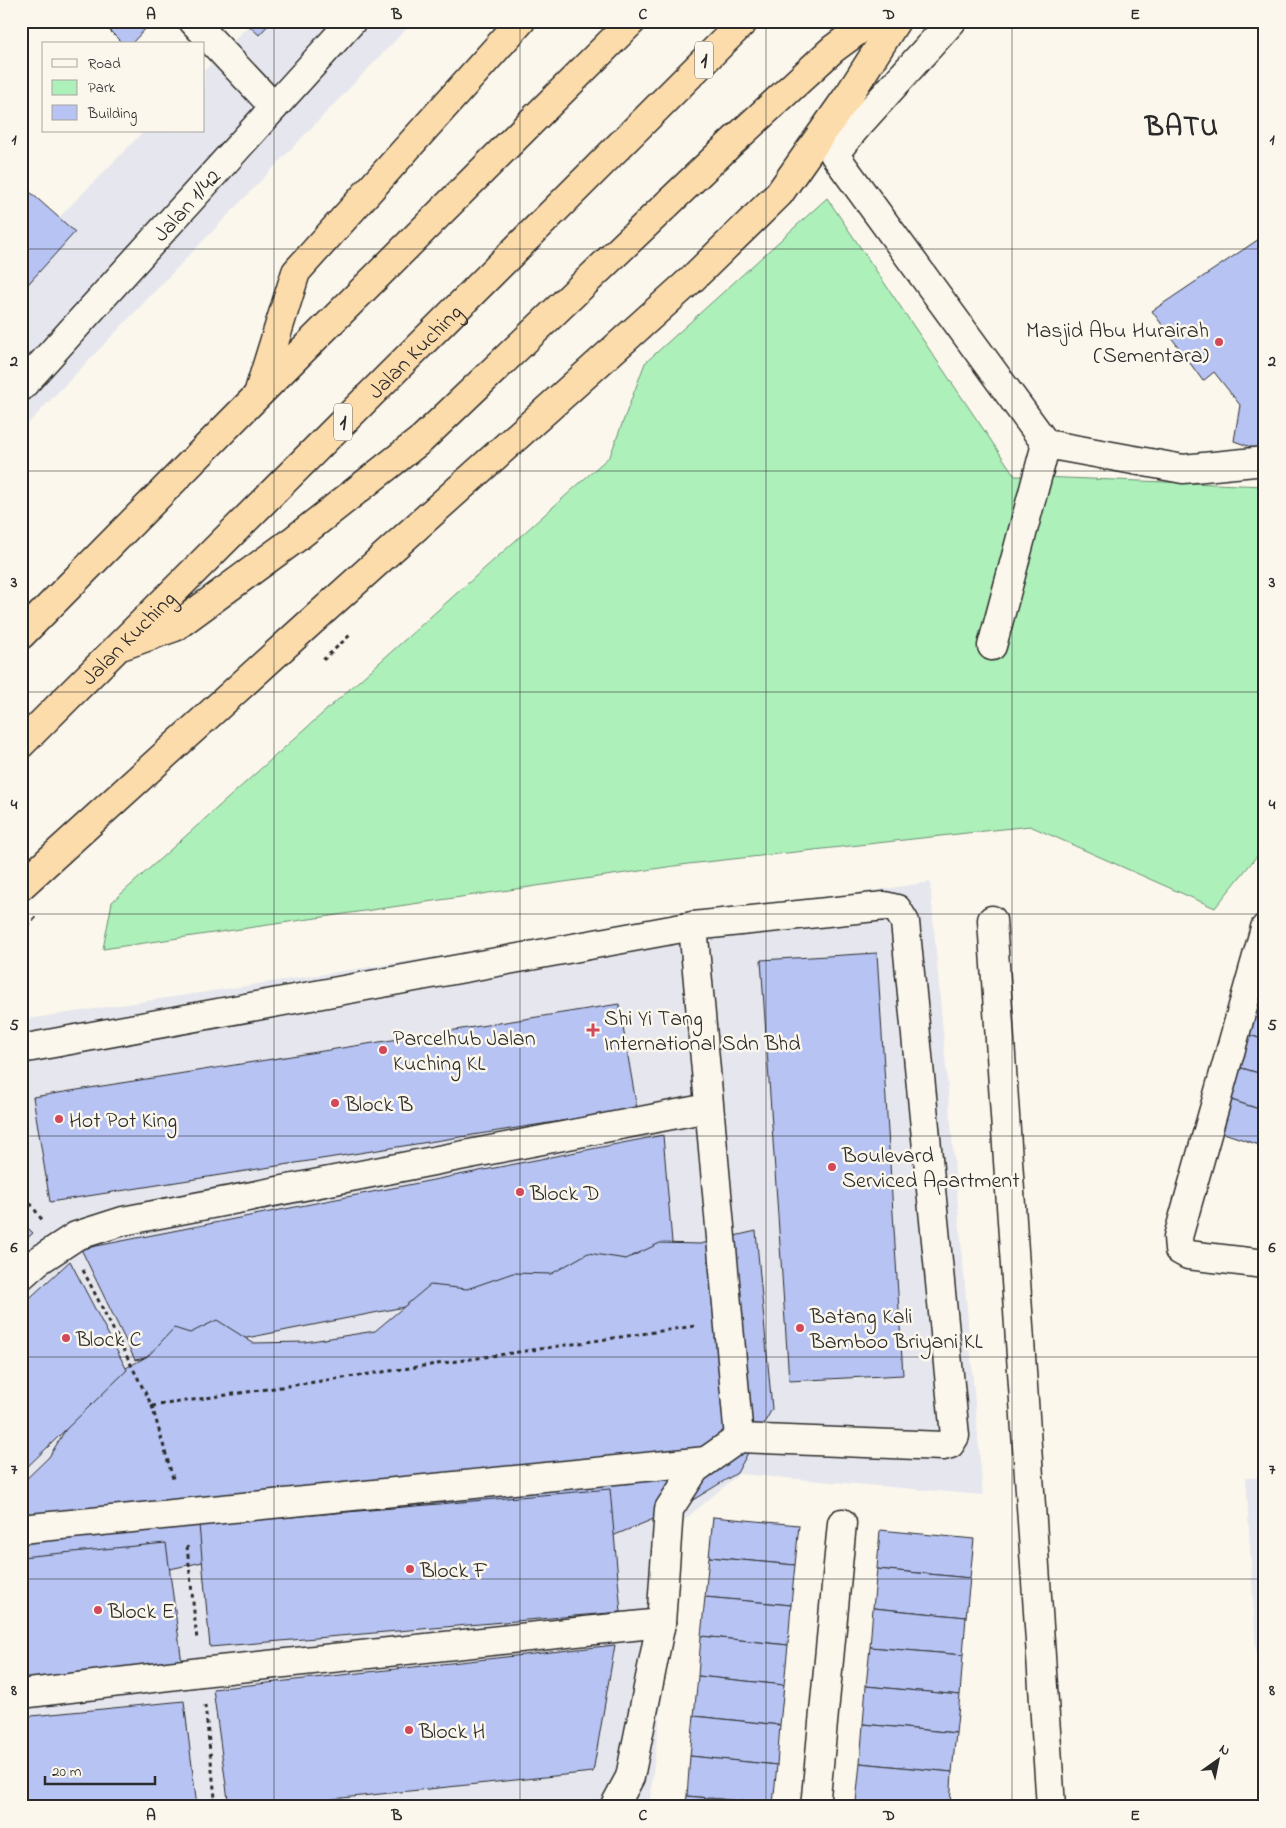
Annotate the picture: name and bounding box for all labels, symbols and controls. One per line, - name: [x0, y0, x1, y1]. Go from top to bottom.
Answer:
- text: A: [146, 3, 156, 27]
- text: B: [391, 3, 403, 27]
- text: C: [639, 3, 648, 27]
- text: D: [882, 3, 895, 27]
- text: E: [1130, 3, 1140, 27]
- legend: [42, 42, 205, 132]
- road number: 1: [695, 42, 713, 78]
- text: Road: [88, 53, 121, 75]
- text: Park: [88, 77, 116, 99]
- text: Building: [87, 103, 137, 126]
- district label: BATU: [1143, 108, 1219, 149]
- text: 1: [11, 128, 17, 152]
- text: 1: [1269, 128, 1275, 152]
- street label: Jalan 1/42: [147, 163, 230, 250]
- street label: Jalan Kuching: [362, 298, 472, 408]
- place label: Masjid Abu Hurairah (Sementara): [1026, 316, 1209, 373]
- marker: Masjid Abu Hurairah (Sementara): [1213, 336, 1225, 348]
- text: 2: [9, 350, 18, 374]
- text: 2: [1267, 350, 1276, 374]
- road number: 1: [334, 404, 352, 441]
- text: 3: [10, 571, 18, 595]
- text: 3: [1268, 571, 1276, 595]
- street label: Jalan Kuching: [75, 585, 185, 694]
- text: 4: [10, 793, 18, 817]
- text: 4: [1268, 793, 1276, 817]
- place label: Shi Yi Tang International Sdn Bhd: [604, 1004, 801, 1061]
- text: 5: [9, 1014, 19, 1038]
- text: 5: [1267, 1014, 1277, 1038]
- marker: Shi Yi Tang International Sdn Bhd: [586, 1023, 600, 1037]
- place label: Parcelhub Jalan Kuching KL: [393, 1024, 536, 1082]
- marker: Parcelhub Jalan Kuching KL: [377, 1044, 389, 1056]
- place label: Block B: [344, 1090, 414, 1122]
- marker: Block B: [329, 1097, 341, 1109]
- place label: Hot Pot King: [69, 1106, 177, 1139]
- marker: Hot Pot King: [53, 1113, 65, 1125]
- place label: Boulevard Serviced Apartment: [841, 1141, 1020, 1198]
- marker: Boulevard Serviced Apartment: [826, 1161, 838, 1173]
- place label: Block D: [529, 1179, 600, 1211]
- marker: Block D: [514, 1186, 526, 1198]
- text: 6: [9, 1236, 18, 1260]
- text: 6: [1267, 1236, 1276, 1260]
- place label: Batang Kali Bamboo Briyani KL: [809, 1302, 983, 1360]
- marker: Batang Kali Bamboo Briyani KL: [794, 1322, 806, 1334]
- place label: Block C: [75, 1325, 142, 1357]
- marker: Block C: [60, 1332, 72, 1344]
- text: 7: [11, 1458, 18, 1482]
- text: 7: [1269, 1458, 1276, 1482]
- place label: Block F: [419, 1556, 488, 1588]
- marker: Block F: [404, 1563, 416, 1575]
- place label: Block E: [107, 1597, 175, 1629]
- marker: Block E: [92, 1604, 104, 1616]
- text: 8: [10, 1679, 17, 1703]
- text: 8: [1268, 1679, 1275, 1703]
- place label: Block H: [418, 1717, 485, 1749]
- marker: Block H: [403, 1724, 415, 1736]
- north arrow: [1194, 1736, 1244, 1786]
- text: N: [1215, 1739, 1234, 1762]
- scale bar: [45, 1753, 155, 1785]
- text: 20 m: [52, 1761, 82, 1783]
- text: A: [146, 1804, 156, 1828]
- text: B: [391, 1804, 403, 1828]
- text: C: [639, 1804, 648, 1828]
- text: D: [882, 1804, 895, 1828]
- text: E: [1130, 1804, 1140, 1828]

